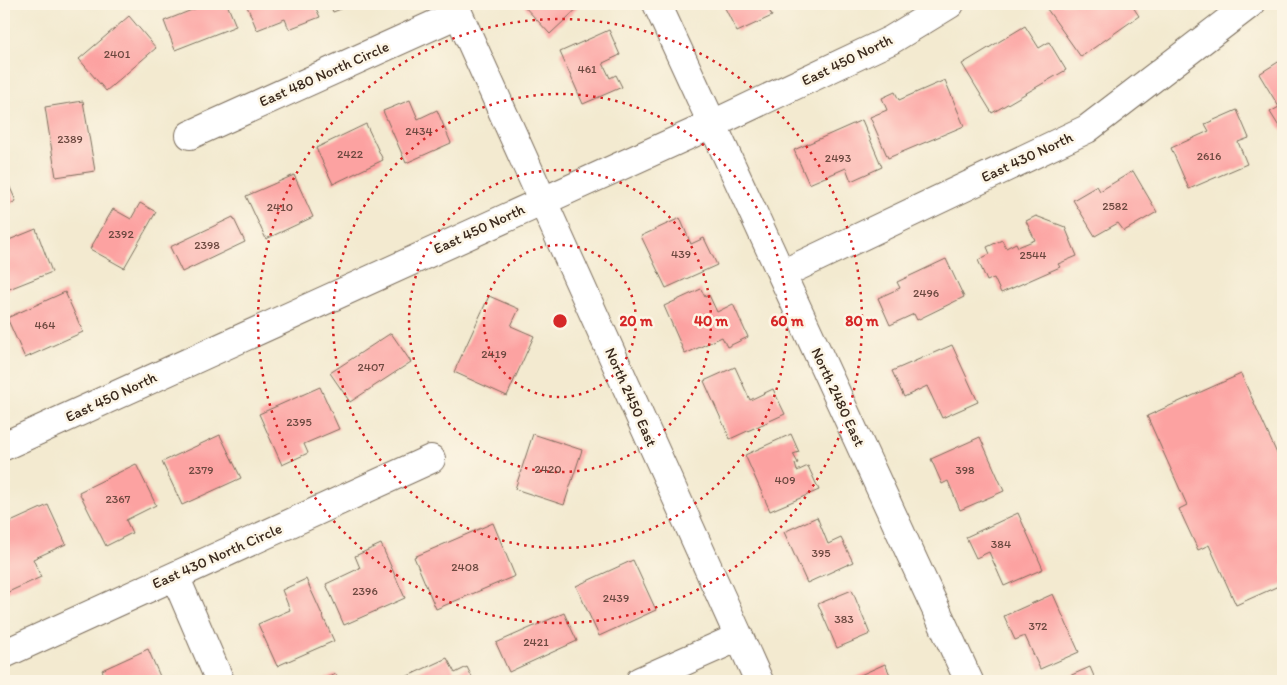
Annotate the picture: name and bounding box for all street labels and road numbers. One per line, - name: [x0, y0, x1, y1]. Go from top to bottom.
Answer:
- street label: East 450 North: [799, 30, 895, 90]
- street label: East 480 North Circle: [256, 37, 392, 111]
- street label: East 430 North: [978, 128, 1076, 186]
- street label: East 450 North: [431, 200, 528, 258]
- street label: North 2450 East: [601, 345, 661, 450]
- street label: North 2480 East: [807, 345, 869, 450]
- street label: East 450 North: [63, 368, 160, 426]
- street label: East 430 North Circle: [149, 519, 285, 593]

